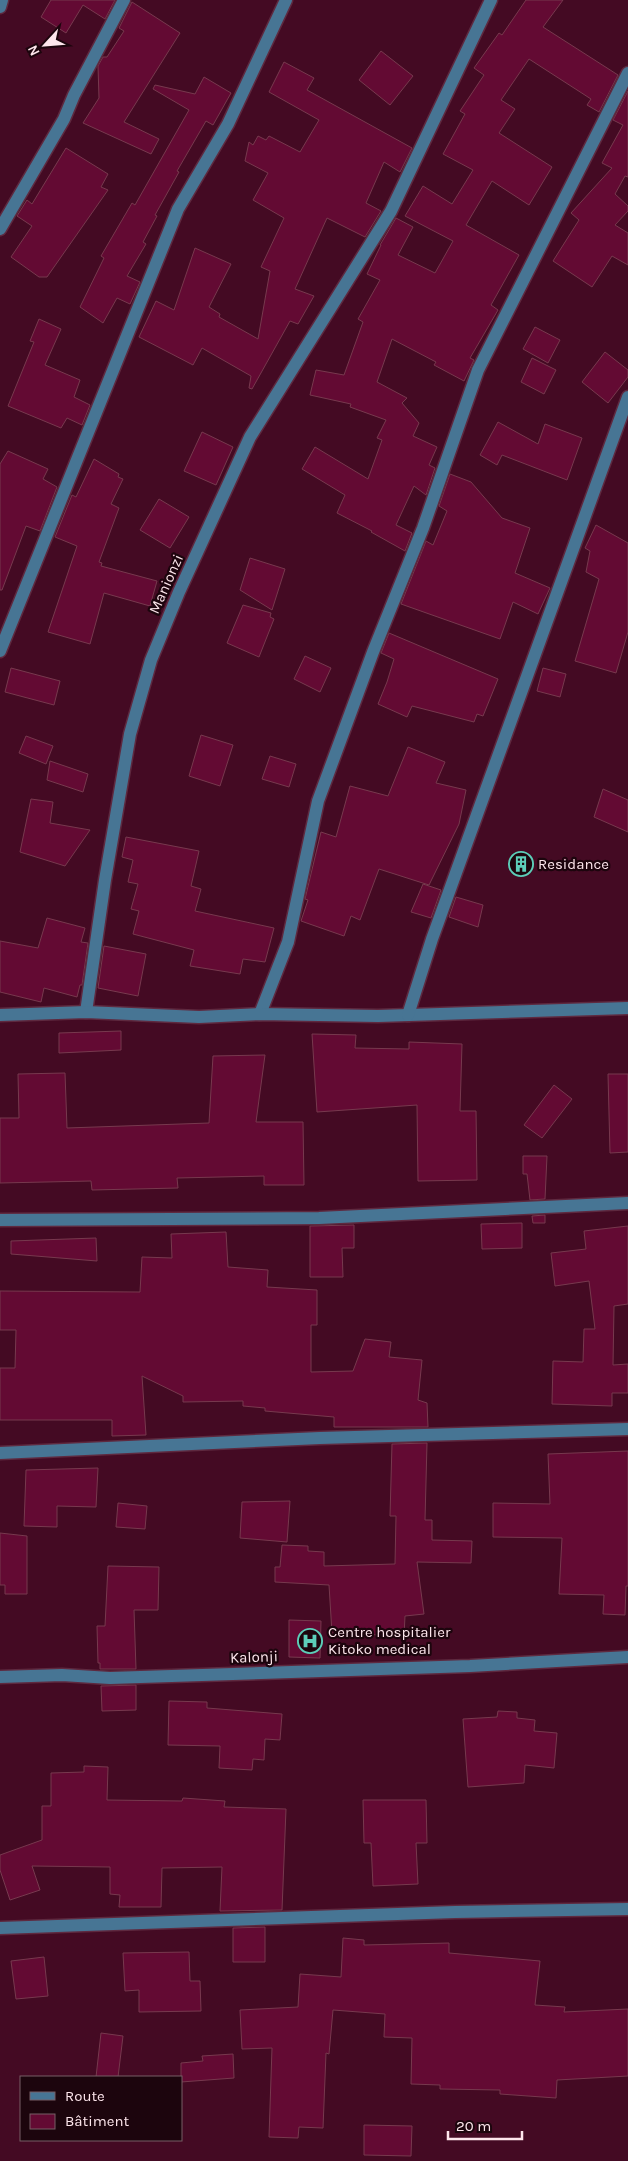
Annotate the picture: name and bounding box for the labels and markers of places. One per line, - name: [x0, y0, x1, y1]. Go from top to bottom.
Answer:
- building icon: Residance: [508, 851, 534, 877]
- place label: Residance: [538, 855, 609, 873]
- place label: Centre hospitalier Kitoko medical: [328, 1623, 451, 1658]
- hospital icon: Centre hospitalier Kitoko medical: [297, 1628, 323, 1654]

